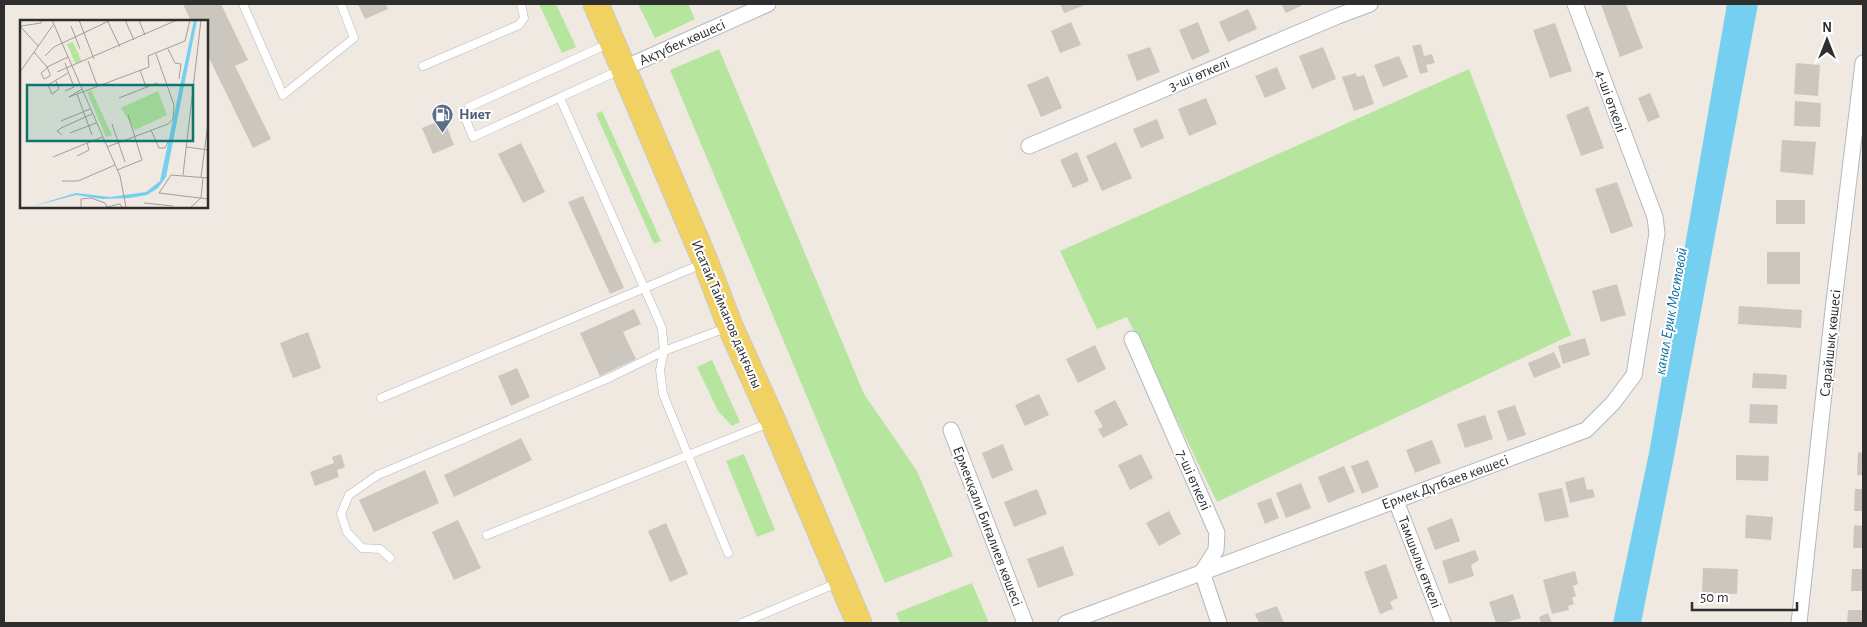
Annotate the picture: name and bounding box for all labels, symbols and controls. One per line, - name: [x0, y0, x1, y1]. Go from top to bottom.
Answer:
- north arrow: [1802, 15, 1852, 65]
- street label: Ақтүбек көшесi: [637, 17, 728, 68]
- inset map: [20, 20, 208, 208]
- text: N: [1822, 21, 1832, 35]
- street label: 3-шi өткелi: [1167, 55, 1232, 94]
- street label: 4-шi өткелi: [1592, 68, 1629, 134]
- fuel station icon: Ниет: [431, 102, 455, 133]
- place label: Ниет: [459, 107, 491, 122]
- street label: Исатай Тайманов даңғылы: [688, 238, 765, 391]
- water label: канал Ерик Мостовой: [1652, 246, 1691, 376]
- street label: Сарайшық көшесі: [1817, 289, 1844, 397]
- street label: Ермекқали Биғалиев көшесі: [950, 444, 1025, 608]
- street label: 7-шi өткелi: [1174, 448, 1214, 513]
- street label: Ермек Дүтбаев көшесi: [1380, 453, 1511, 512]
- street label: Тамшылы өткелі: [1395, 514, 1444, 610]
- scale bar: [1692, 580, 1797, 612]
- text: 50 m: [1700, 590, 1729, 605]

